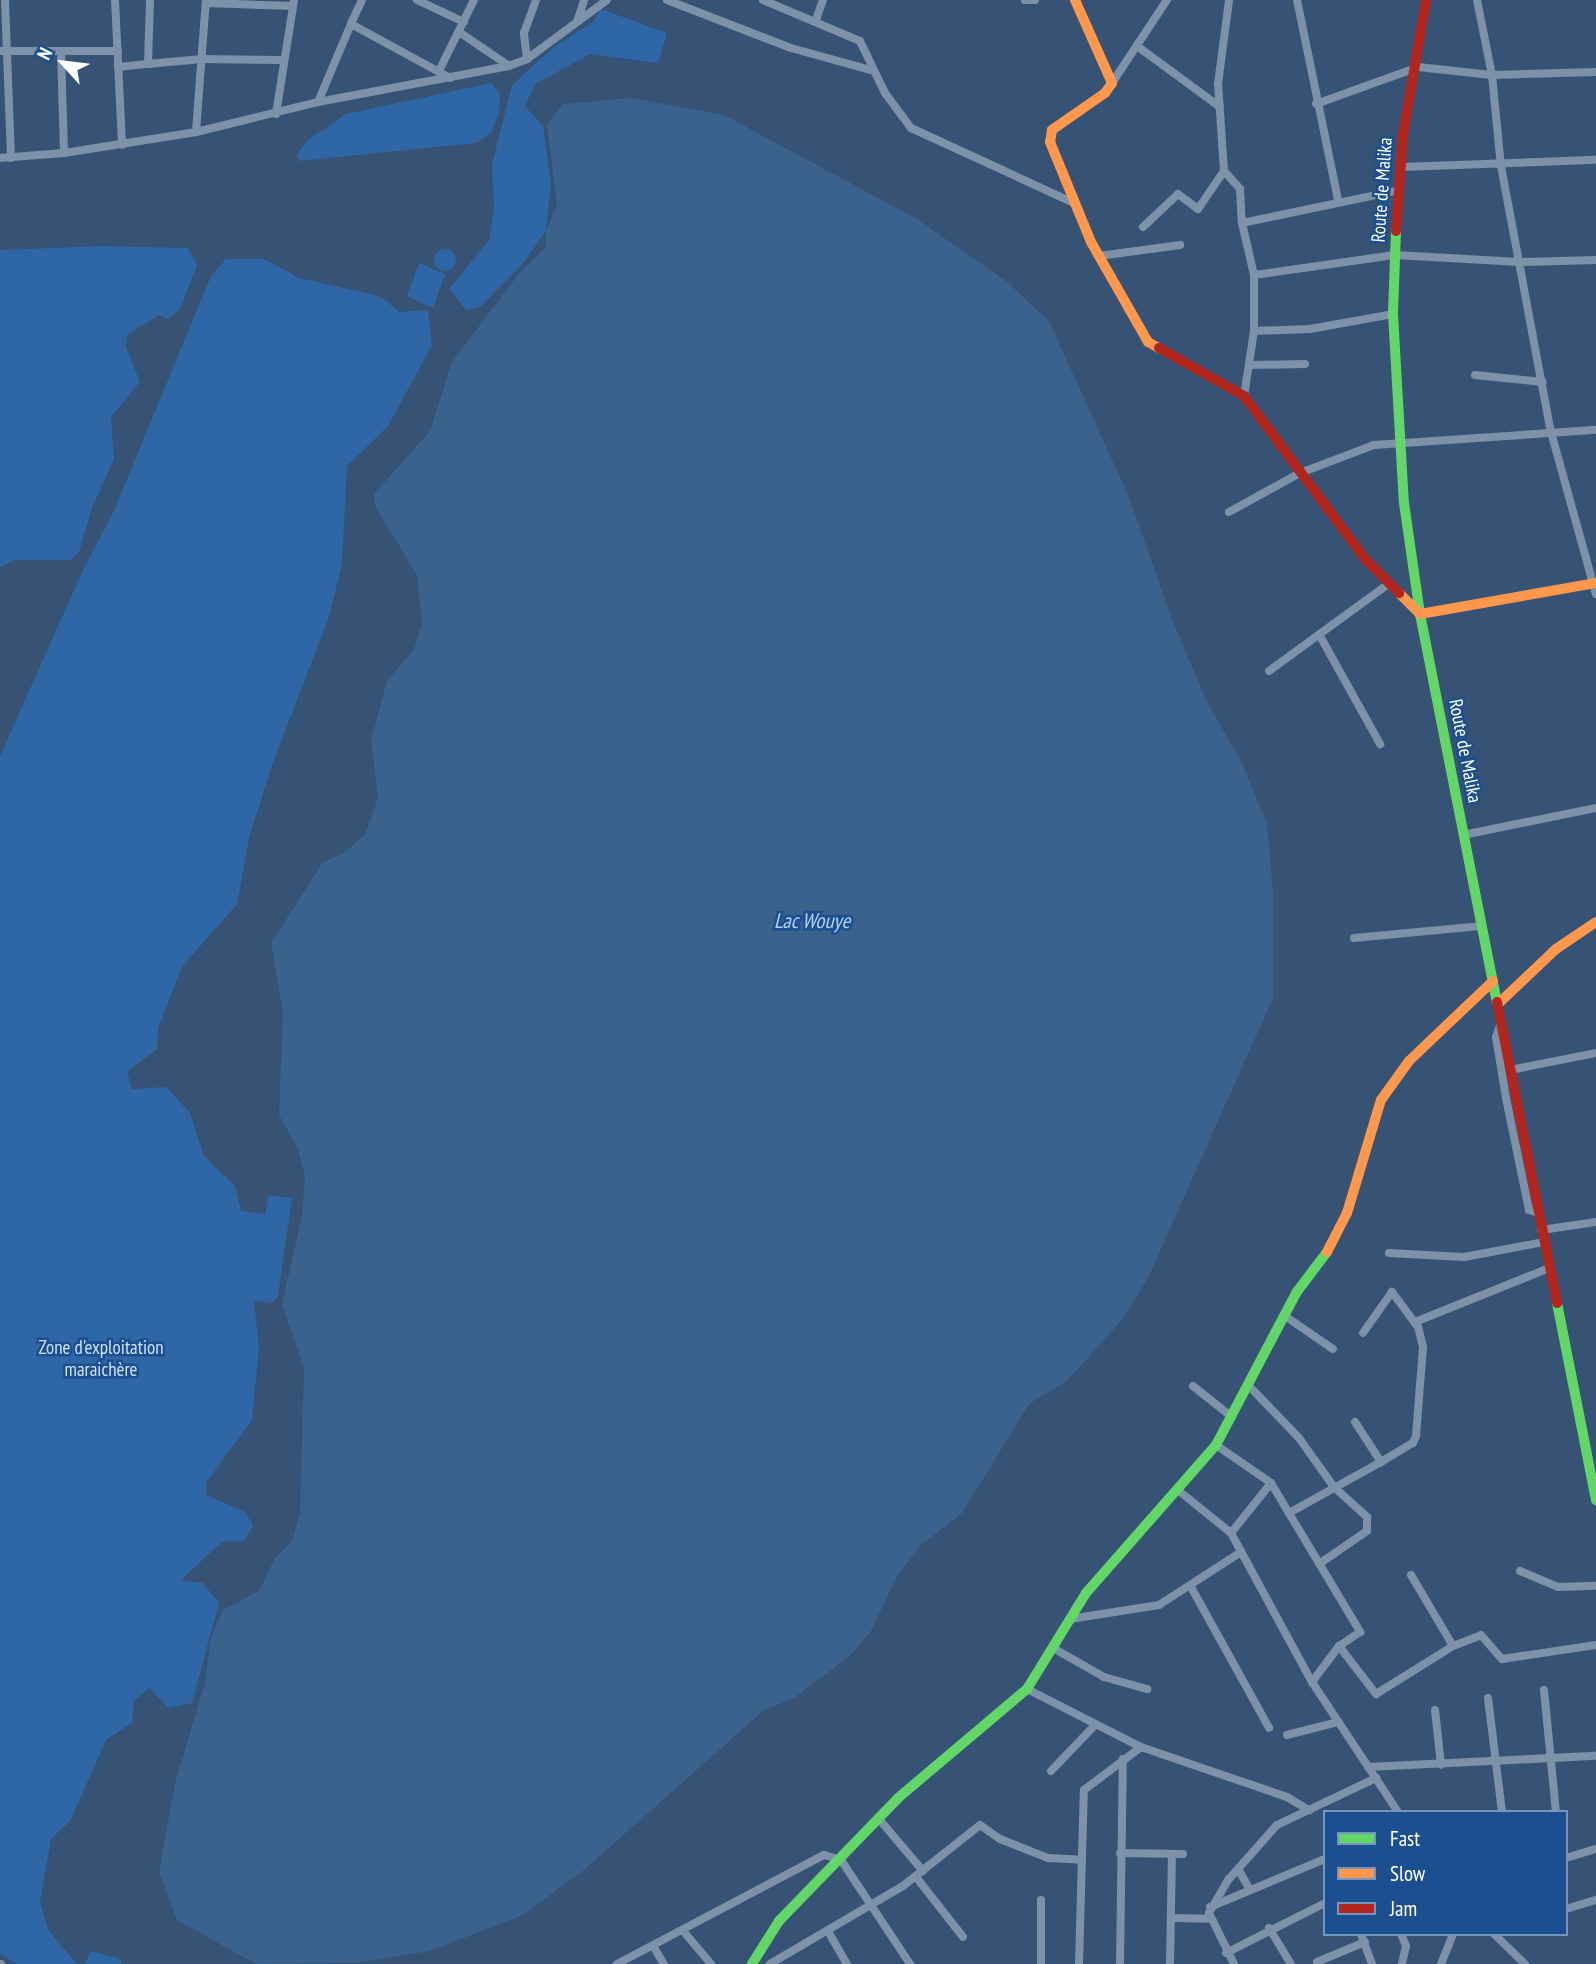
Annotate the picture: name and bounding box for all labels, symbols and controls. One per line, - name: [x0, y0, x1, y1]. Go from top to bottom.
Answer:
- north arrow: [28, 28, 98, 98]
- text: N: [31, 43, 57, 63]
- street label: Route de Malika: [1367, 137, 1397, 243]
- street label: Route de Malika: [1444, 697, 1486, 805]
- water label: Lac Wouye: [774, 908, 850, 934]
- park label: Zone d'exploitation maraichère: [38, 1337, 164, 1381]
- legend: [1323, 1810, 1568, 1936]
- text: Fast: [1390, 1825, 1420, 1852]
- text: Slow: [1390, 1860, 1425, 1887]
- text: Jam: [1390, 1895, 1417, 1922]

